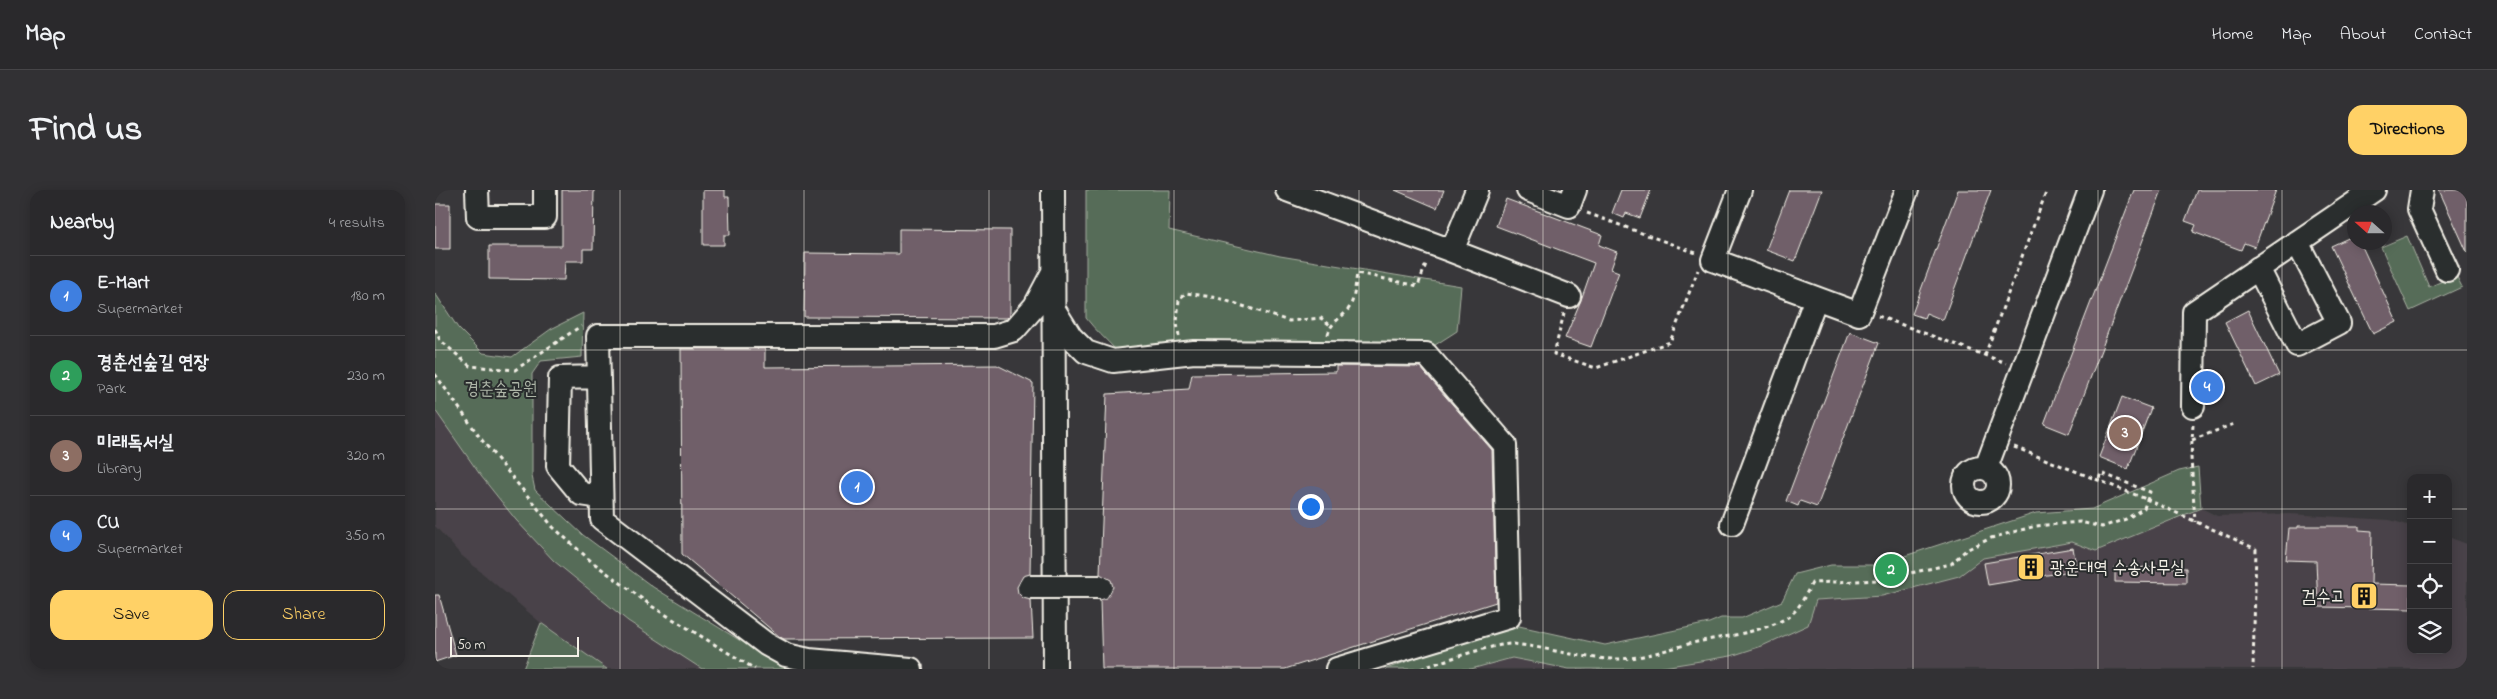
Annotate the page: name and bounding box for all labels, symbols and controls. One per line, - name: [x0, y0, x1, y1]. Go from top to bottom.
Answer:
- text: Map: [25, 17, 66, 52]
- text: Home: [2212, 22, 2253, 48]
- text: Map: [2281, 22, 2312, 48]
- text: About: [2340, 22, 2386, 48]
- text: Contact: [2414, 22, 2472, 48]
- text: Find us: [30, 105, 142, 156]
- button: Directions: [2348, 105, 2467, 155]
- north arrow: [2347, 205, 2392, 250]
- text: Nearby: [50, 208, 114, 238]
- text: 4 results: [329, 211, 385, 235]
- text: E-Mart: [97, 270, 150, 297]
- text: 1: [63, 284, 69, 308]
- text: 180 m: [351, 284, 385, 308]
- text: Supermarket: [97, 297, 183, 321]
- text: 경춘선숲길 연장: [97, 350, 209, 377]
- text: 2: [62, 364, 70, 388]
- text: 230 m: [347, 364, 385, 388]
- pin: 4: [2191, 368, 2223, 406]
- text: Park: [97, 377, 126, 401]
- park label: 경춘숲공원: [465, 377, 537, 403]
- pin: 3: [2109, 414, 2141, 452]
- text: 미래독서실: [97, 430, 173, 457]
- text: 3: [63, 444, 69, 468]
- text: 320 m: [347, 444, 385, 468]
- text: Library: [97, 457, 142, 481]
- pin: 1: [841, 468, 873, 506]
- map controls: [2407, 474, 2452, 654]
- button: +: [2407, 474, 2452, 519]
- your location: [1298, 494, 1324, 520]
- text: CU: [97, 510, 119, 537]
- button: −: [2407, 519, 2452, 564]
- text: 4: [63, 524, 69, 548]
- text: 350 m: [346, 524, 385, 548]
- text: Supermarket: [97, 537, 183, 561]
- pin: 2: [1875, 551, 1907, 589]
- building icon: 광운대역 수송사무실: [2016, 552, 2046, 582]
- place label: 광운대역 수송사무실: [2050, 556, 2185, 582]
- button: locate: [2407, 564, 2452, 609]
- building icon: 검수고: [2349, 581, 2379, 611]
- place label: 검수고: [2302, 585, 2345, 611]
- button: Save: [50, 590, 213, 640]
- button: Share: [223, 590, 385, 640]
- button: layers: [2407, 609, 2452, 654]
- scale bar: [450, 634, 579, 657]
- text: 50 m: [457, 635, 485, 656]

